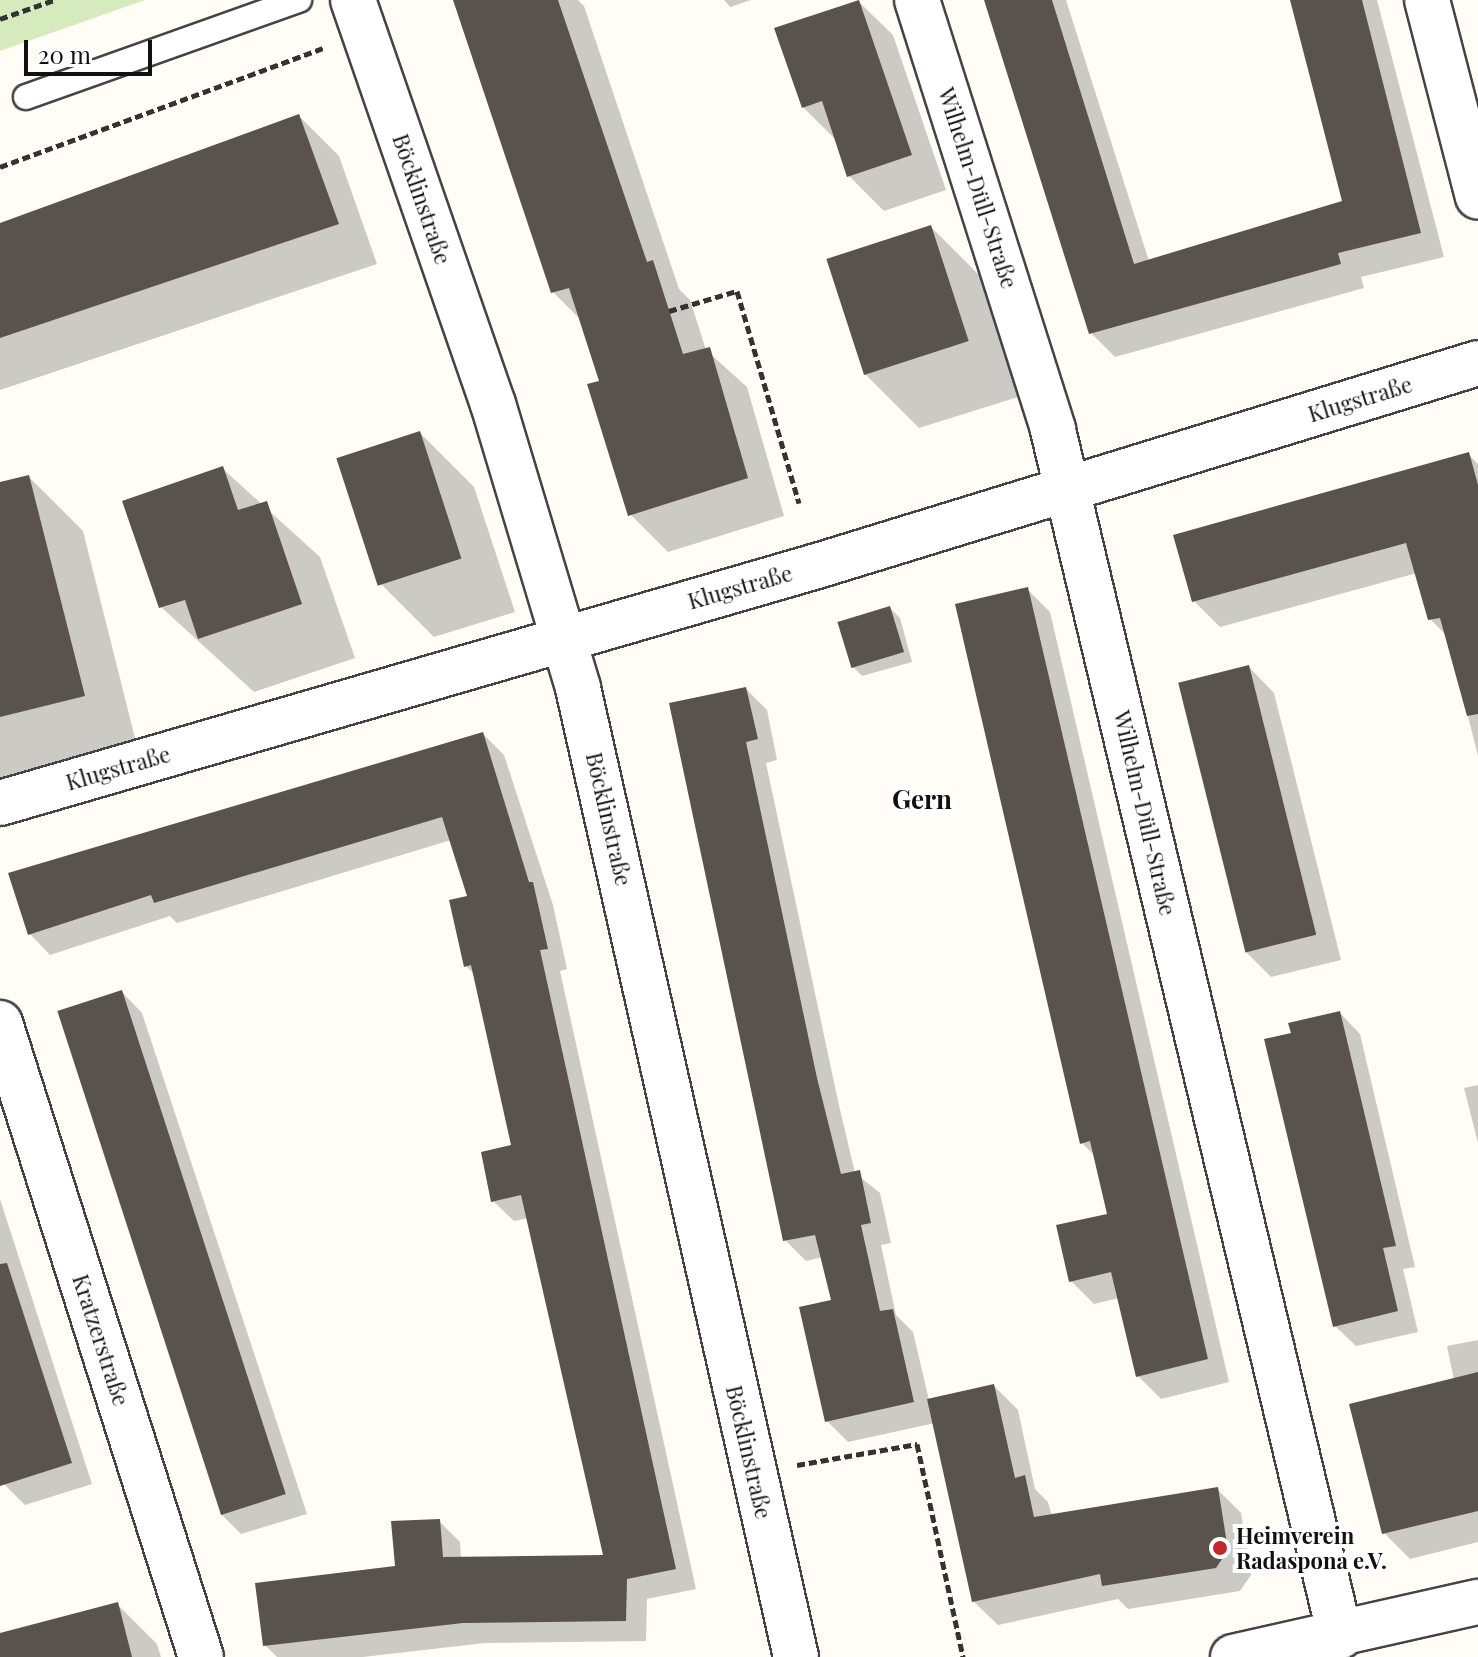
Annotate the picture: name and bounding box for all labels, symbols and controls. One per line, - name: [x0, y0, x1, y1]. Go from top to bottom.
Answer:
- scale bar: [28, 24, 156, 74]
- text: 20 m: [38, 38, 91, 70]
- street label: Wilhelm-Düll-Straße: [933, 84, 1023, 292]
- street label: Böcklinstraße: [387, 130, 457, 268]
- street label: Klugstraße: [1305, 371, 1415, 427]
- street label: Klugstraße: [685, 560, 795, 614]
- street label: Wilhelm-Düll-Straße: [1109, 708, 1181, 918]
- street label: Klugstraße: [63, 741, 173, 795]
- street label: Böcklinstraße: [581, 750, 637, 888]
- district label: Gern: [892, 783, 952, 815]
- street label: Kratzerstraße: [67, 1271, 135, 1409]
- street label: Böcklinstraße: [721, 1383, 777, 1521]
- place label: Heimverein Radaspona e.V.: [1236, 1522, 1387, 1574]
- marker: Heimverein Radaspona e.V.: [1211, 1539, 1229, 1557]

